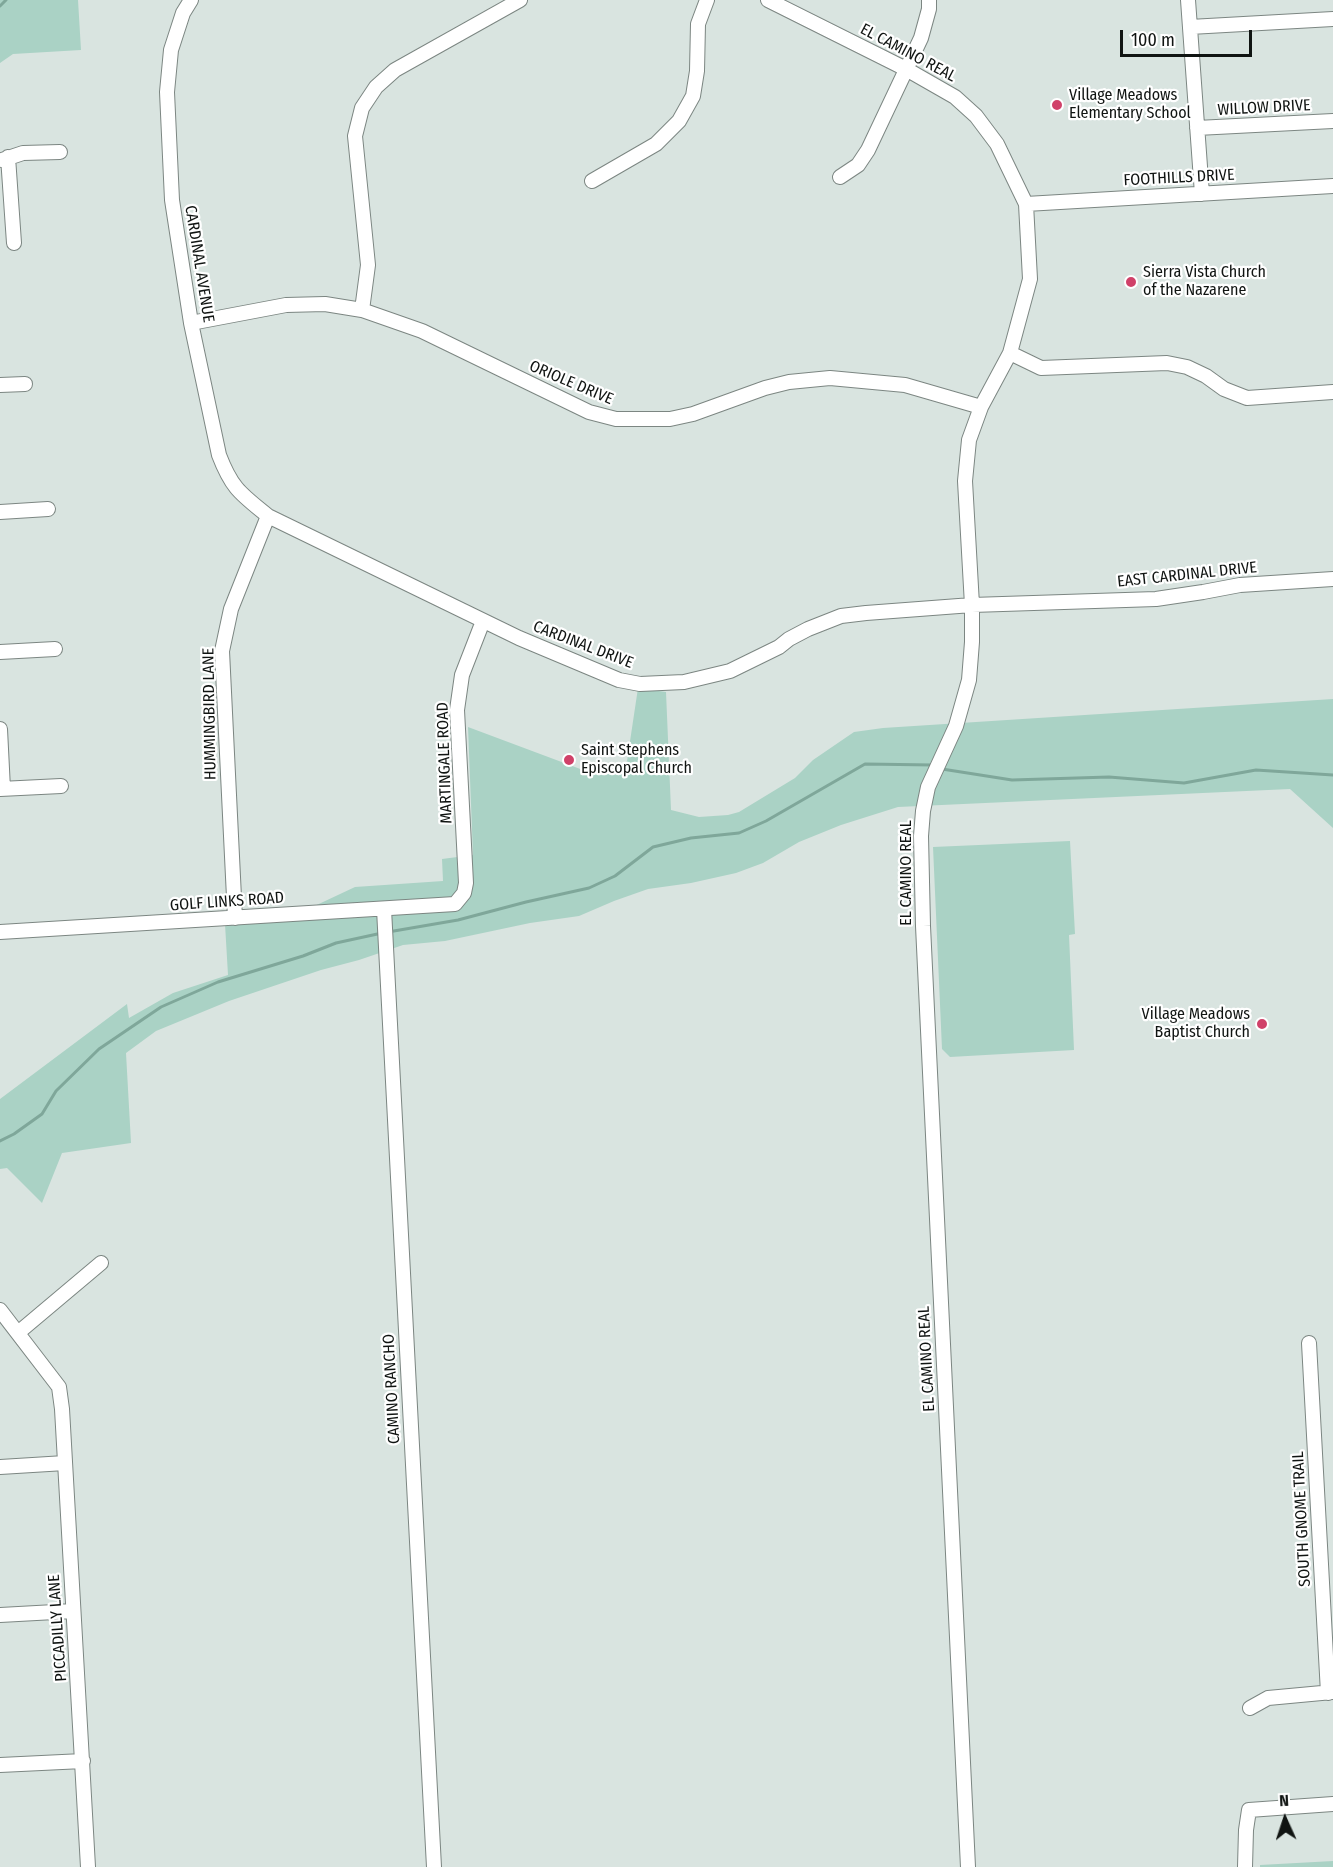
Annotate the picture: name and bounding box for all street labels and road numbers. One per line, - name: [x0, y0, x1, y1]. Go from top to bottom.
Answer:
- street label: EL CAMINO REAL: [857, 20, 959, 86]
- street label: WILLOW DRIVE: [1217, 96, 1311, 120]
- street label: FOOTHILLS DRIVE: [1123, 166, 1235, 190]
- street label: CARDINAL AVENUE: [180, 204, 218, 324]
- street label: ORIOLE DRIVE: [526, 357, 616, 409]
- street label: EAST CARDINAL DRIVE: [1116, 558, 1258, 592]
- street label: CARDINAL DRIVE: [530, 617, 636, 673]
- street label: HUMMINGBIRD LANE: [199, 648, 221, 780]
- street label: MARTINGALE ROAD: [433, 702, 457, 824]
- street label: EL CAMINO REAL: [897, 820, 917, 926]
- street label: GOLF LINKS ROAD: [169, 888, 285, 916]
- street label: EL CAMINO REAL: [915, 1306, 939, 1412]
- street label: CAMINO RANCHO: [380, 1333, 404, 1445]
- street label: SOUTH GNOME TRAIL: [1289, 1451, 1315, 1587]
- street label: PICCADILLY LANE: [45, 1574, 71, 1682]

